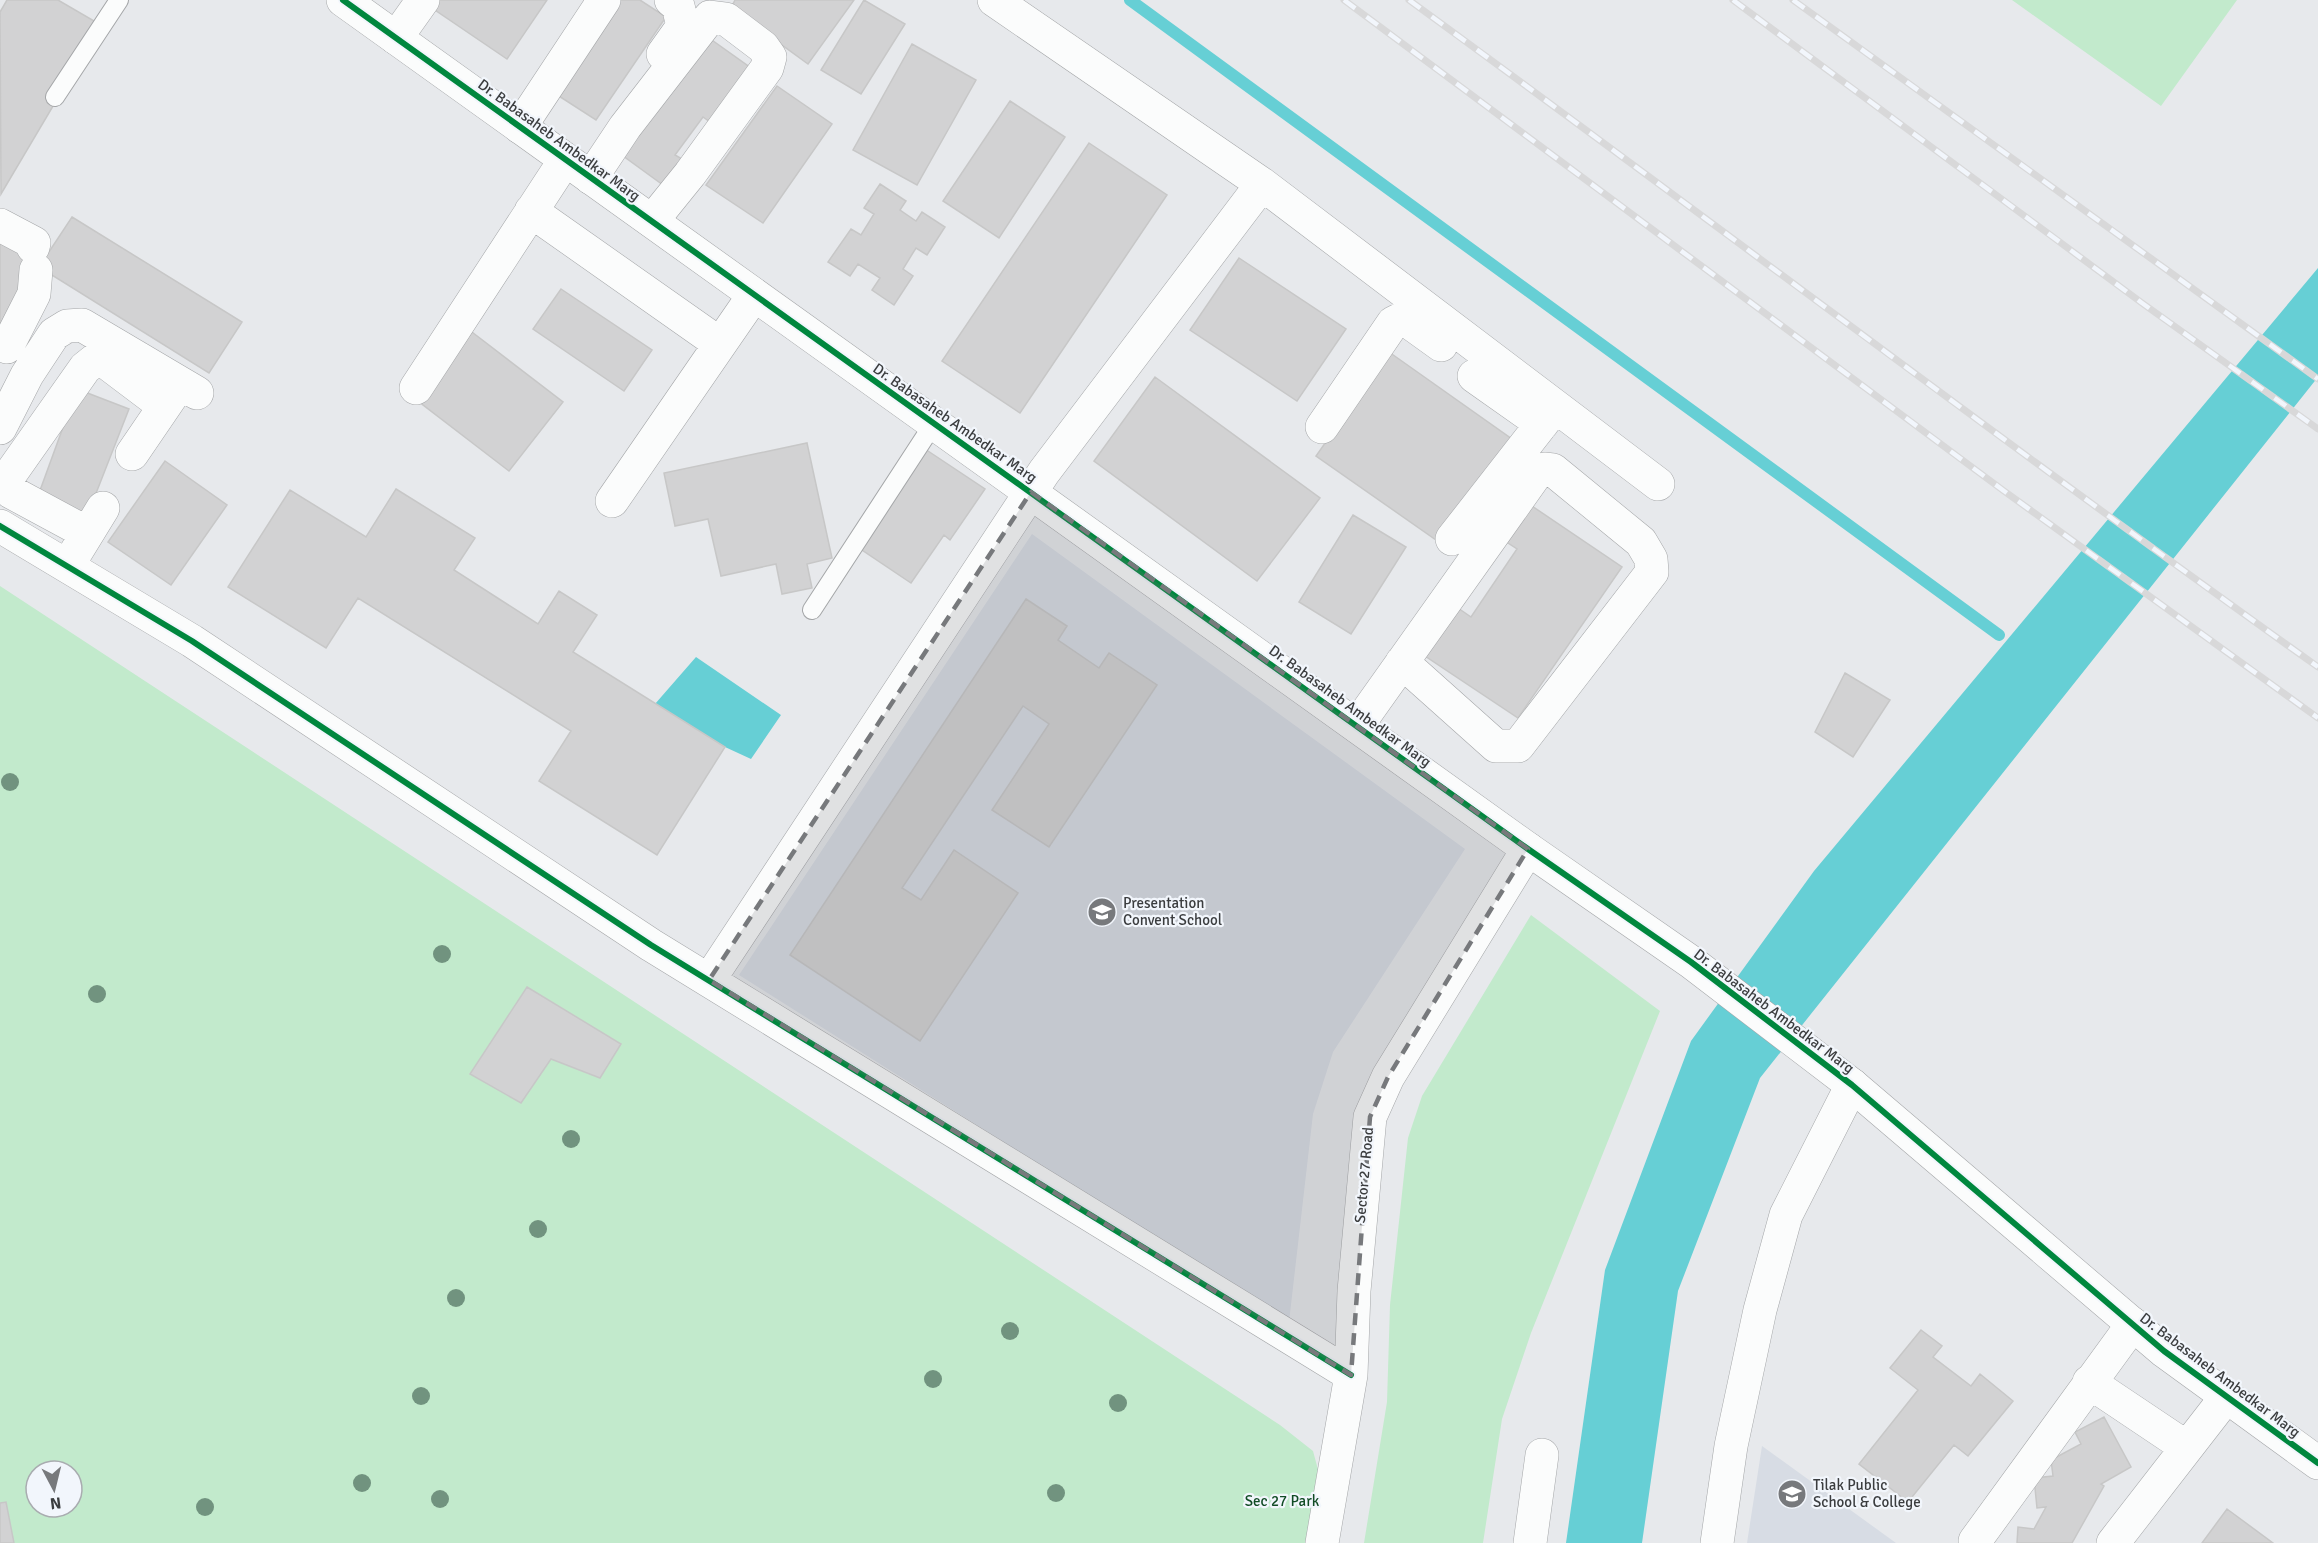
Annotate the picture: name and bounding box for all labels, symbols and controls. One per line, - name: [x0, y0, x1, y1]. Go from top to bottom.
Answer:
- street label: Dr. Babasaheb Ambedkar Marg: [474, 75, 644, 205]
- street label: Dr. Babasaheb Ambedkar Marg: [869, 359, 1041, 487]
- street label: Dr. Babasaheb Ambedkar Marg: [1265, 641, 1435, 771]
- place label: Presentation Convent School: [1123, 894, 1222, 929]
- school or university icon: Presentation Convent School: [1086, 896, 1118, 928]
- street label: Dr. Babasaheb Ambedkar Marg: [1690, 945, 1858, 1077]
- street label: Sector 27 Road: [1351, 1126, 1377, 1224]
- street label: Dr. Babasaheb Ambedkar Marg: [2136, 1309, 2304, 1441]
- north arrow: [24, 1459, 84, 1519]
- place label: Tilak Public School & College: [1813, 1476, 1921, 1511]
- school or university icon: Tilak Public School & College: [1776, 1478, 1808, 1510]
- text: N: [49, 1492, 62, 1513]
- park label: Sec 27 Park: [1245, 1492, 1320, 1510]

